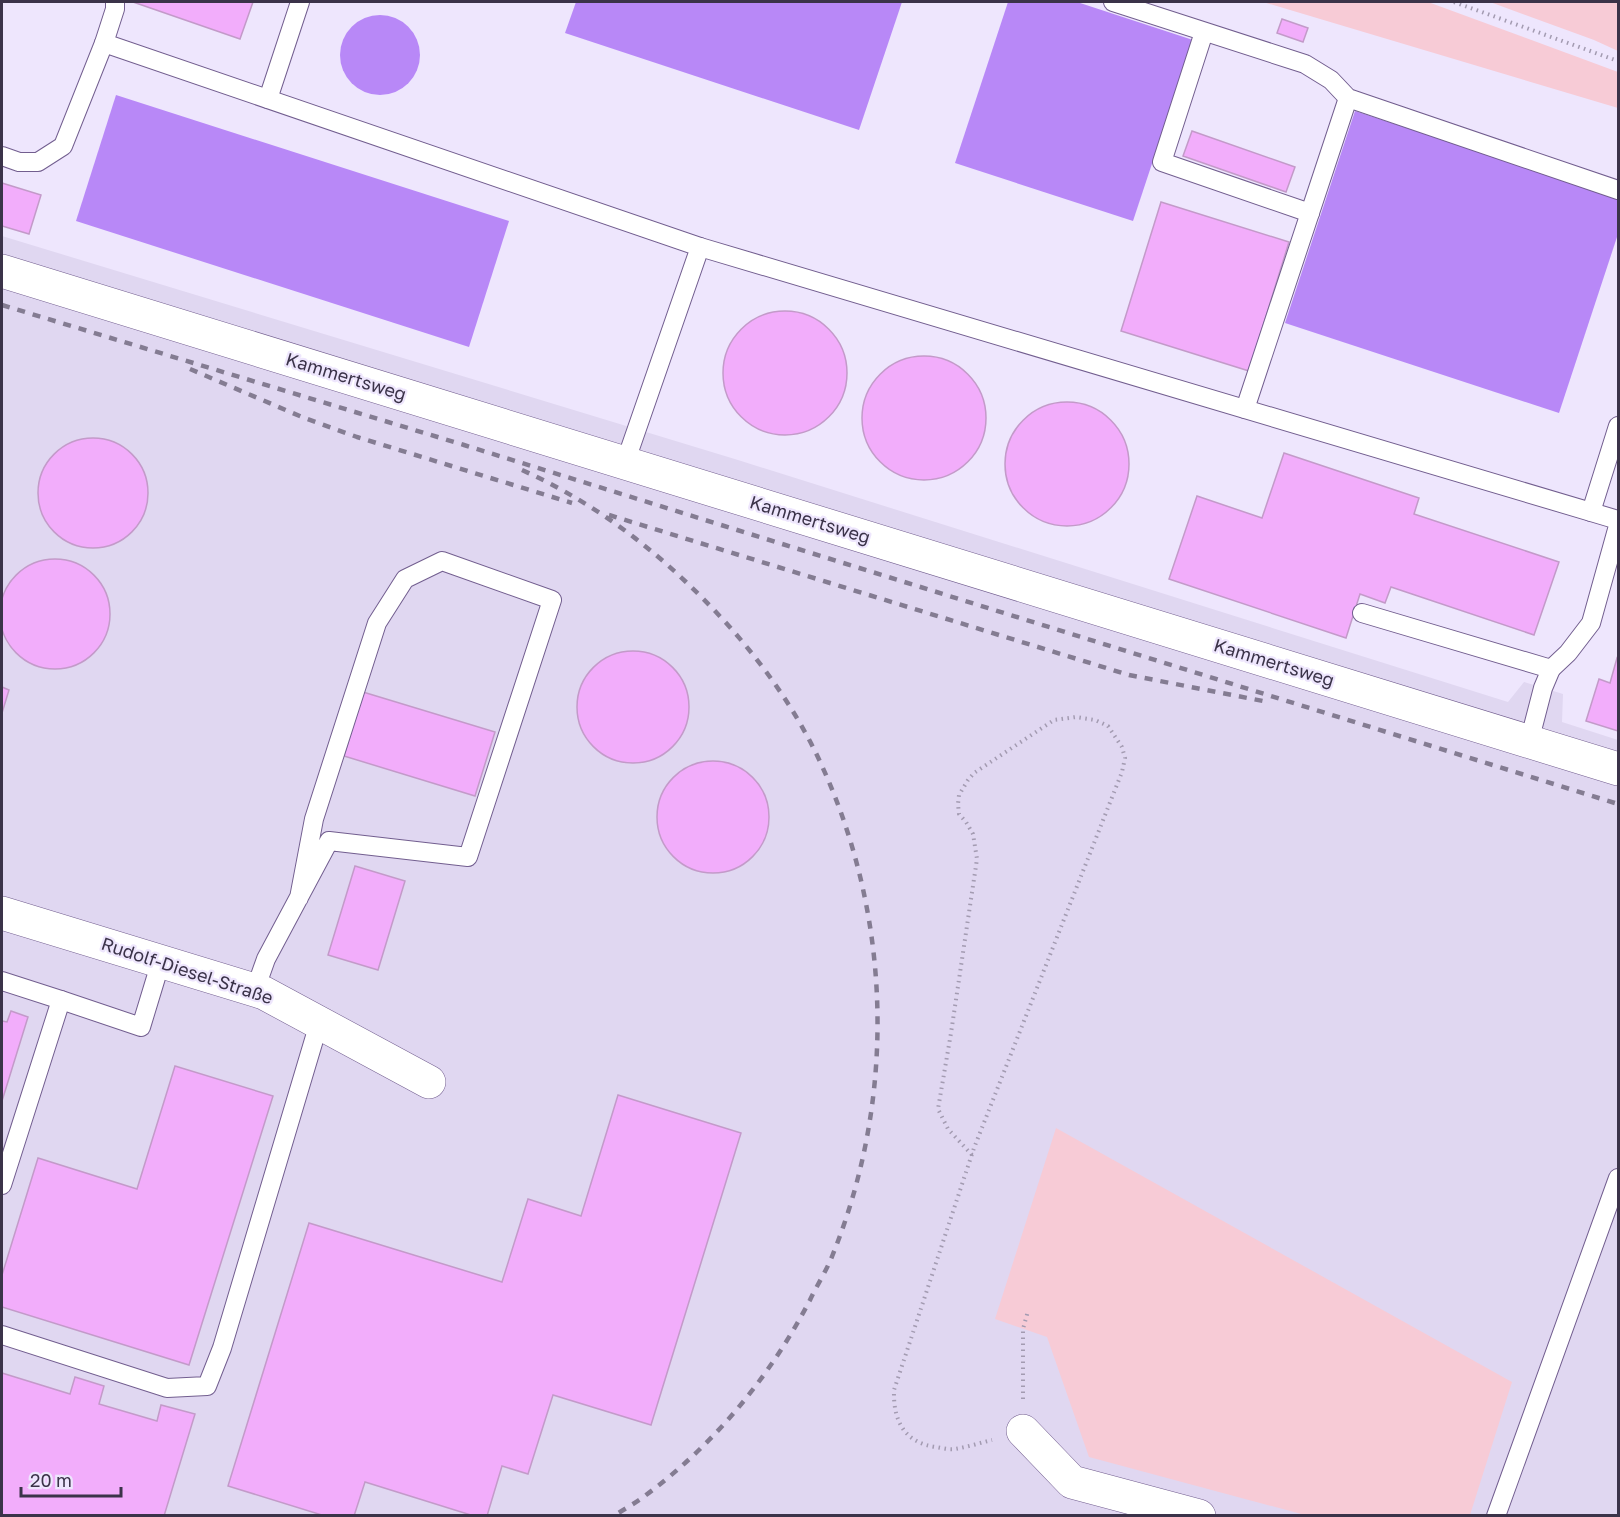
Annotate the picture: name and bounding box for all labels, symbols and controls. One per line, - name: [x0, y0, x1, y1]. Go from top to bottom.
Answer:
- street label: Kammertsweg: [283, 347, 409, 405]
- street label: Kammertsweg: [747, 490, 873, 548]
- street label: Kammertsweg: [1211, 633, 1337, 691]
- street label: Rudolf-Diesel-Straße: [99, 932, 276, 1008]
- scale bar: [21, 1460, 122, 1498]
- text: 20 m: [30, 1469, 72, 1491]

